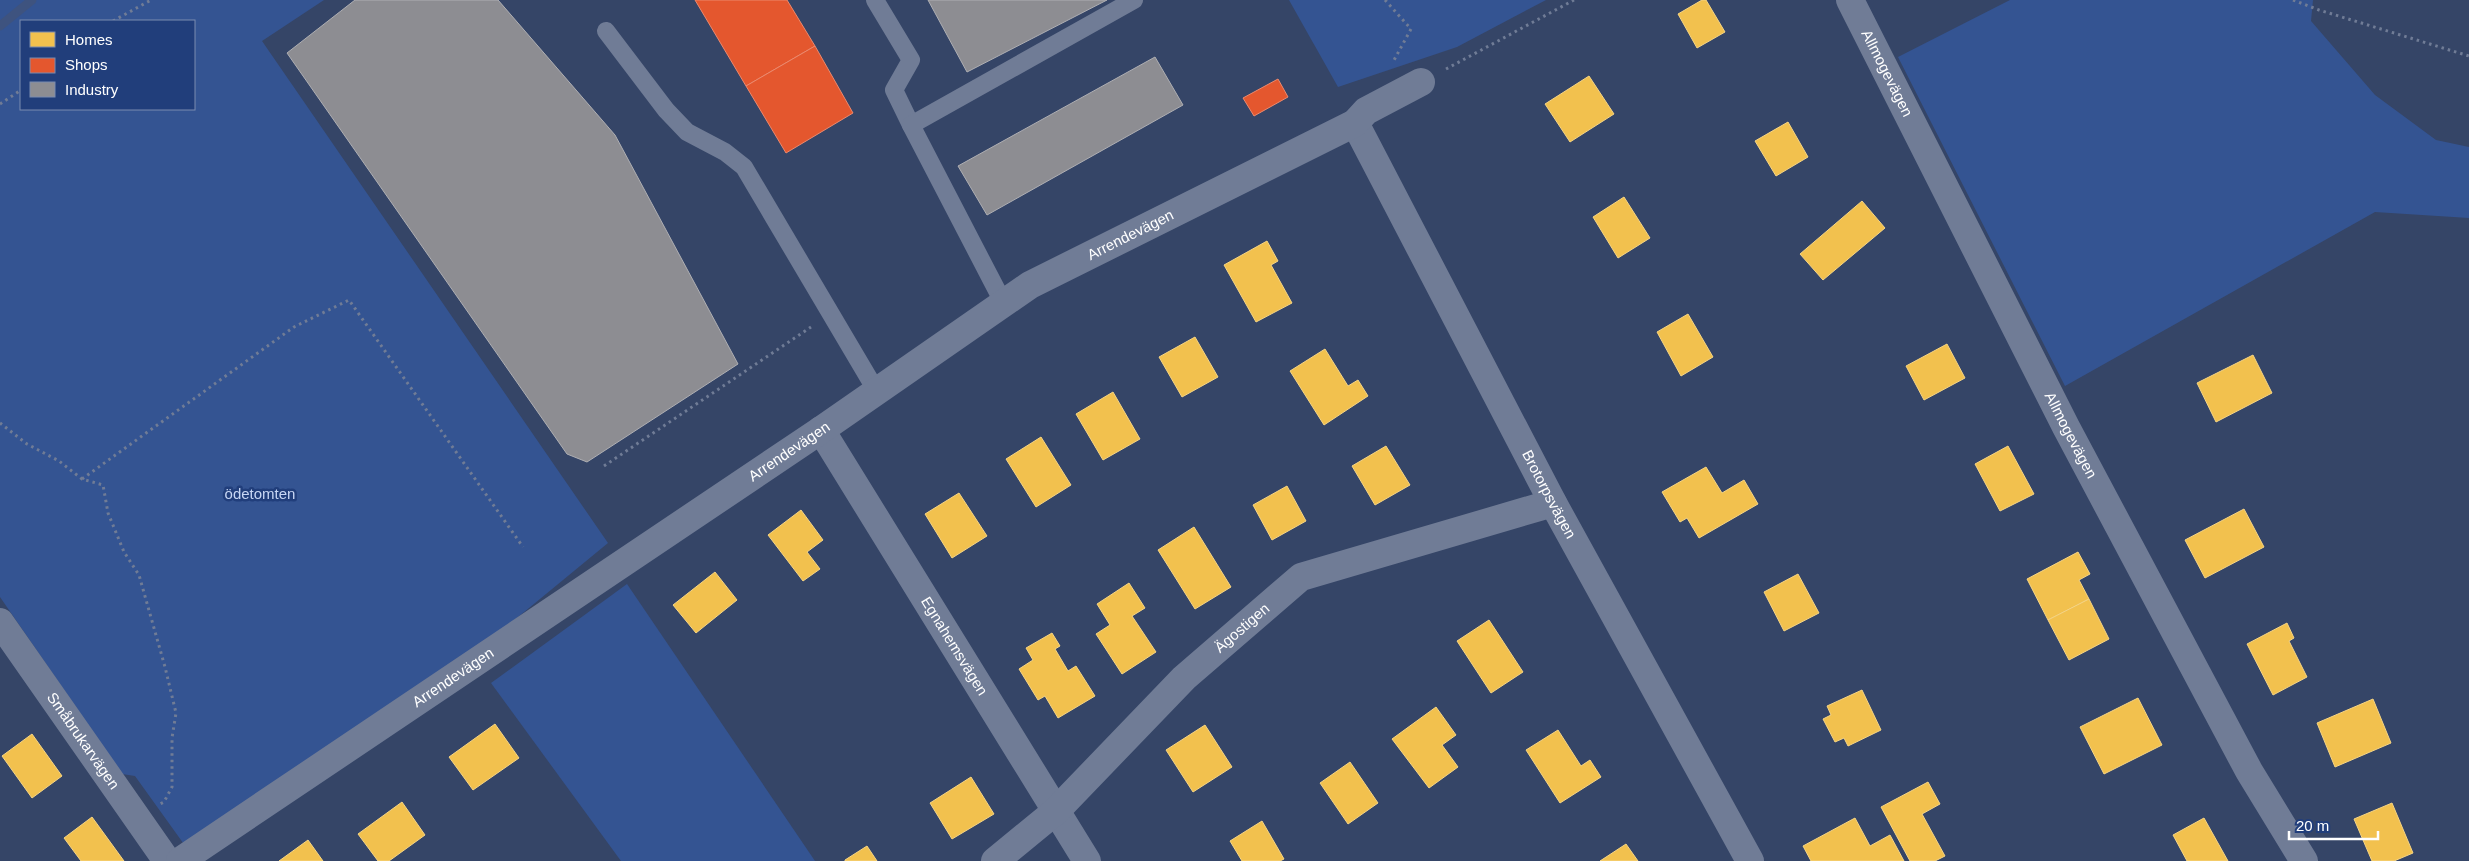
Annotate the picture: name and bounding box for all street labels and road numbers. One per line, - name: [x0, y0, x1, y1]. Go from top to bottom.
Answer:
- street label: Allmogevägen: [1858, 27, 1917, 119]
- street label: Arrendevägen: [1084, 206, 1176, 263]
- street label: Allmogevägen: [2042, 389, 2101, 481]
- street label: Arrendevägen: [745, 418, 833, 484]
- street label: Brotorpsvägen: [1519, 447, 1580, 541]
- street label: Egnahemsvägen: [918, 594, 992, 698]
- street label: Ägostigen: [1211, 599, 1272, 656]
- street label: Arrendevägen: [409, 644, 497, 710]
- street label: Småbrukarvägen: [44, 689, 123, 792]

